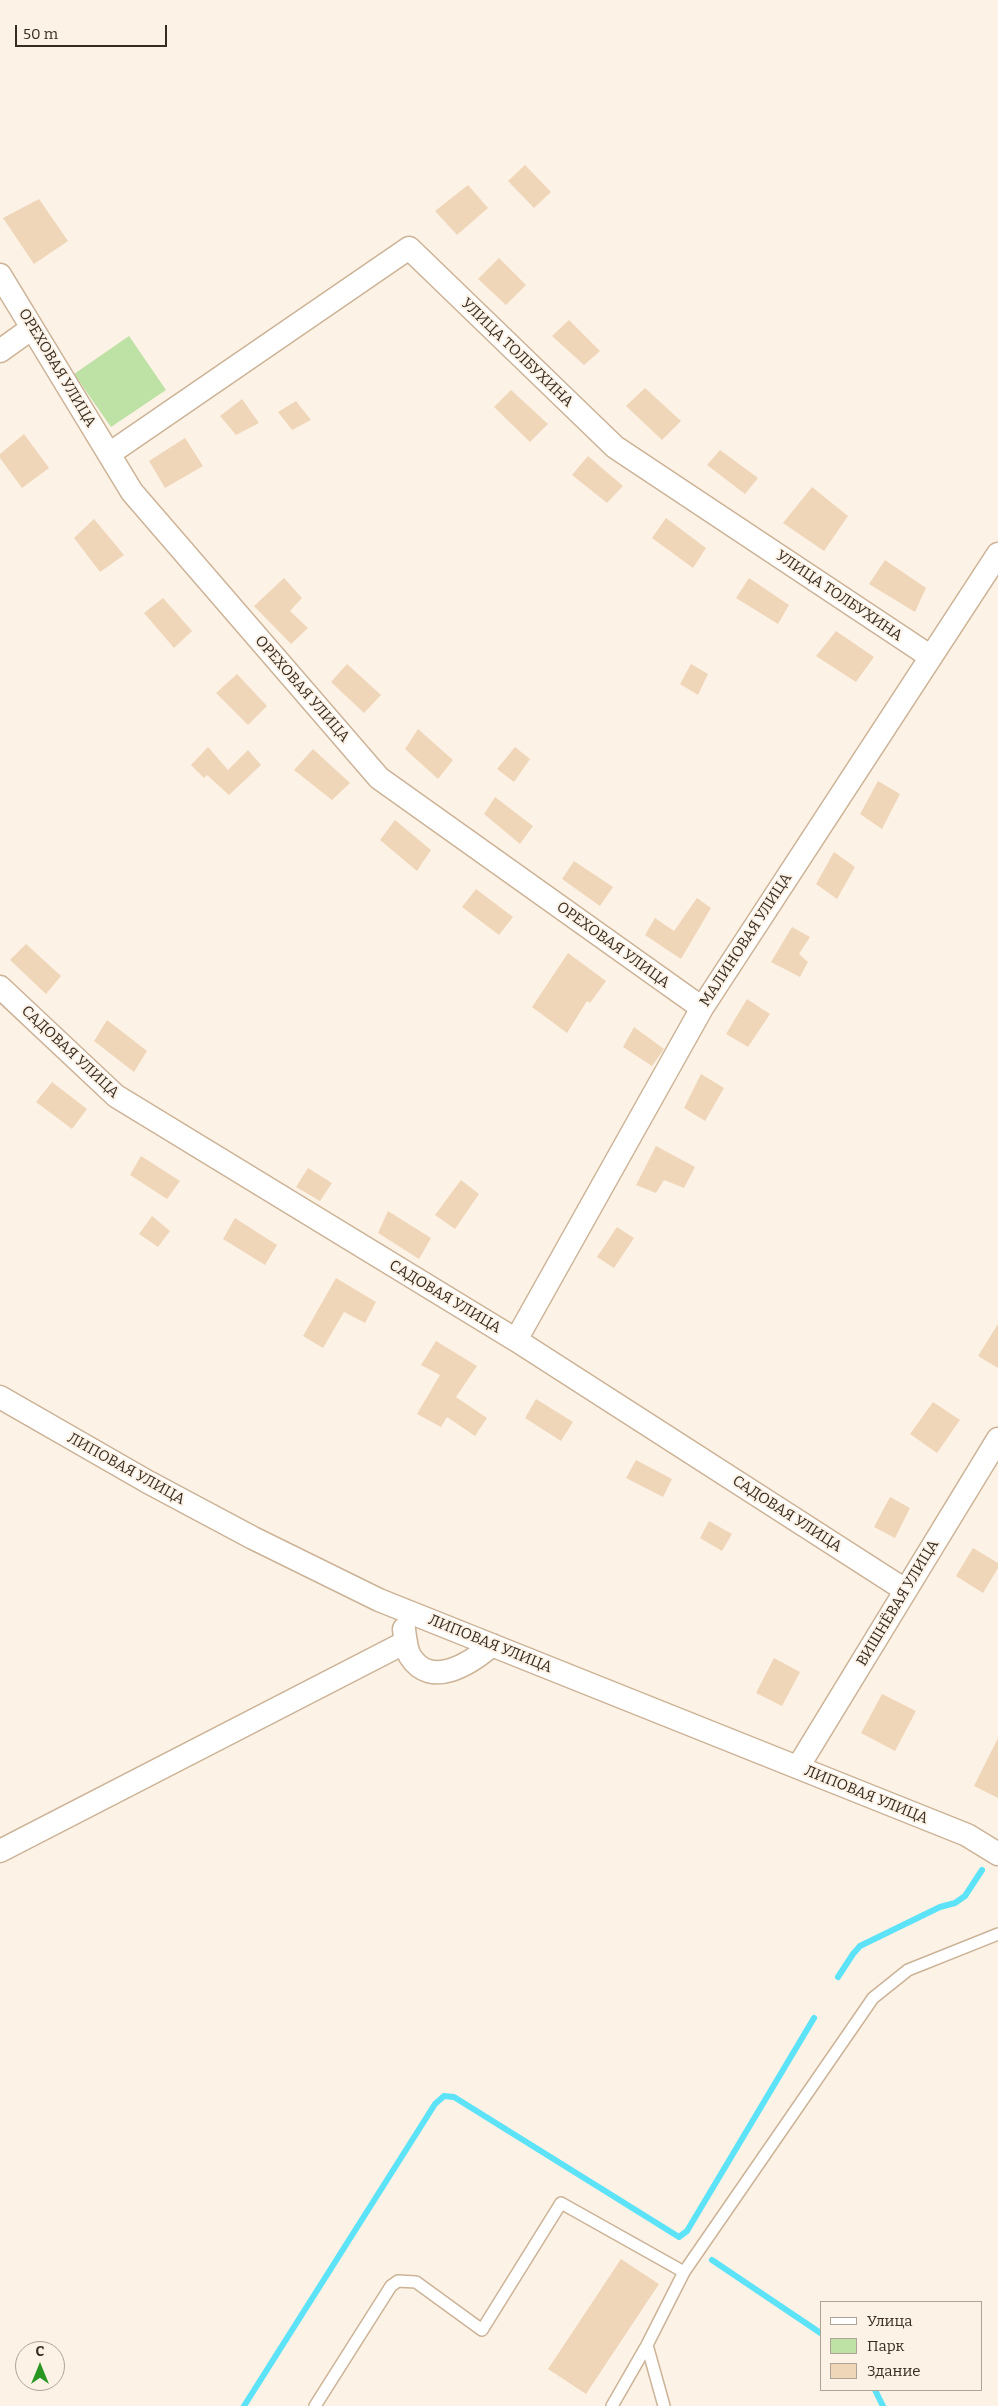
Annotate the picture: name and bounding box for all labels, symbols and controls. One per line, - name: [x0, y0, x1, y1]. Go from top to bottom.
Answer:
- scale bar: [18, 15, 170, 47]
- text: 50 m: [23, 25, 58, 43]
- street label: УЛИЦА ТОЛБУХИНА: [457, 295, 577, 411]
- street label: ОРЕХОВАЯ УЛИЦА: [14, 305, 100, 431]
- street label: УЛИЦА ТОЛБУХИНА: [772, 547, 906, 645]
- street label: ОРЕХОВАЯ УЛИЦА: [251, 632, 353, 746]
- street label: МАЛИНОВАЯ УЛИЦА: [696, 870, 796, 1010]
- street label: ОРЕХОВАЯ УЛИЦА: [553, 898, 673, 992]
- street label: САДОВАЯ УЛИЦА: [17, 1002, 123, 1102]
- street label: САДОВАЯ УЛИЦА: [386, 1257, 504, 1337]
- street label: ЛИПОВАЯ УЛИЦА: [64, 1429, 188, 1509]
- street label: САДОВАЯ УЛИЦА: [729, 1472, 845, 1556]
- street label: ВИШНЁВАЯ УЛИЦА: [853, 1537, 943, 1669]
- street label: ЛИПОВАЯ УЛИЦА: [426, 1611, 554, 1677]
- street label: ЛИПОВАЯ УЛИЦА: [802, 1762, 930, 1828]
- legend: [820, 2301, 983, 2391]
- text: Улица: [867, 2312, 913, 2330]
- text: Парк: [867, 2337, 904, 2355]
- north arrow: [15, 2341, 65, 2391]
- text: С: [36, 2343, 44, 2360]
- text: Здание: [867, 2362, 921, 2380]

